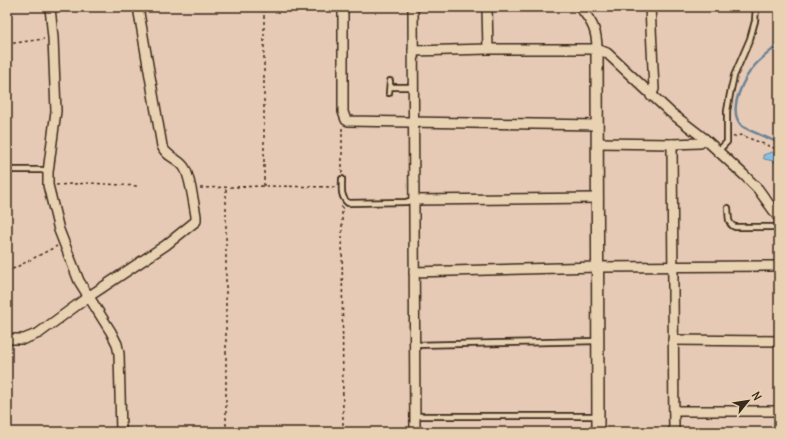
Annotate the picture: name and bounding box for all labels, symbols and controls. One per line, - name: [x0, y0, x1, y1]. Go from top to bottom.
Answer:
- north arrow: [728, 381, 768, 421]
- text: N: [749, 389, 765, 403]

